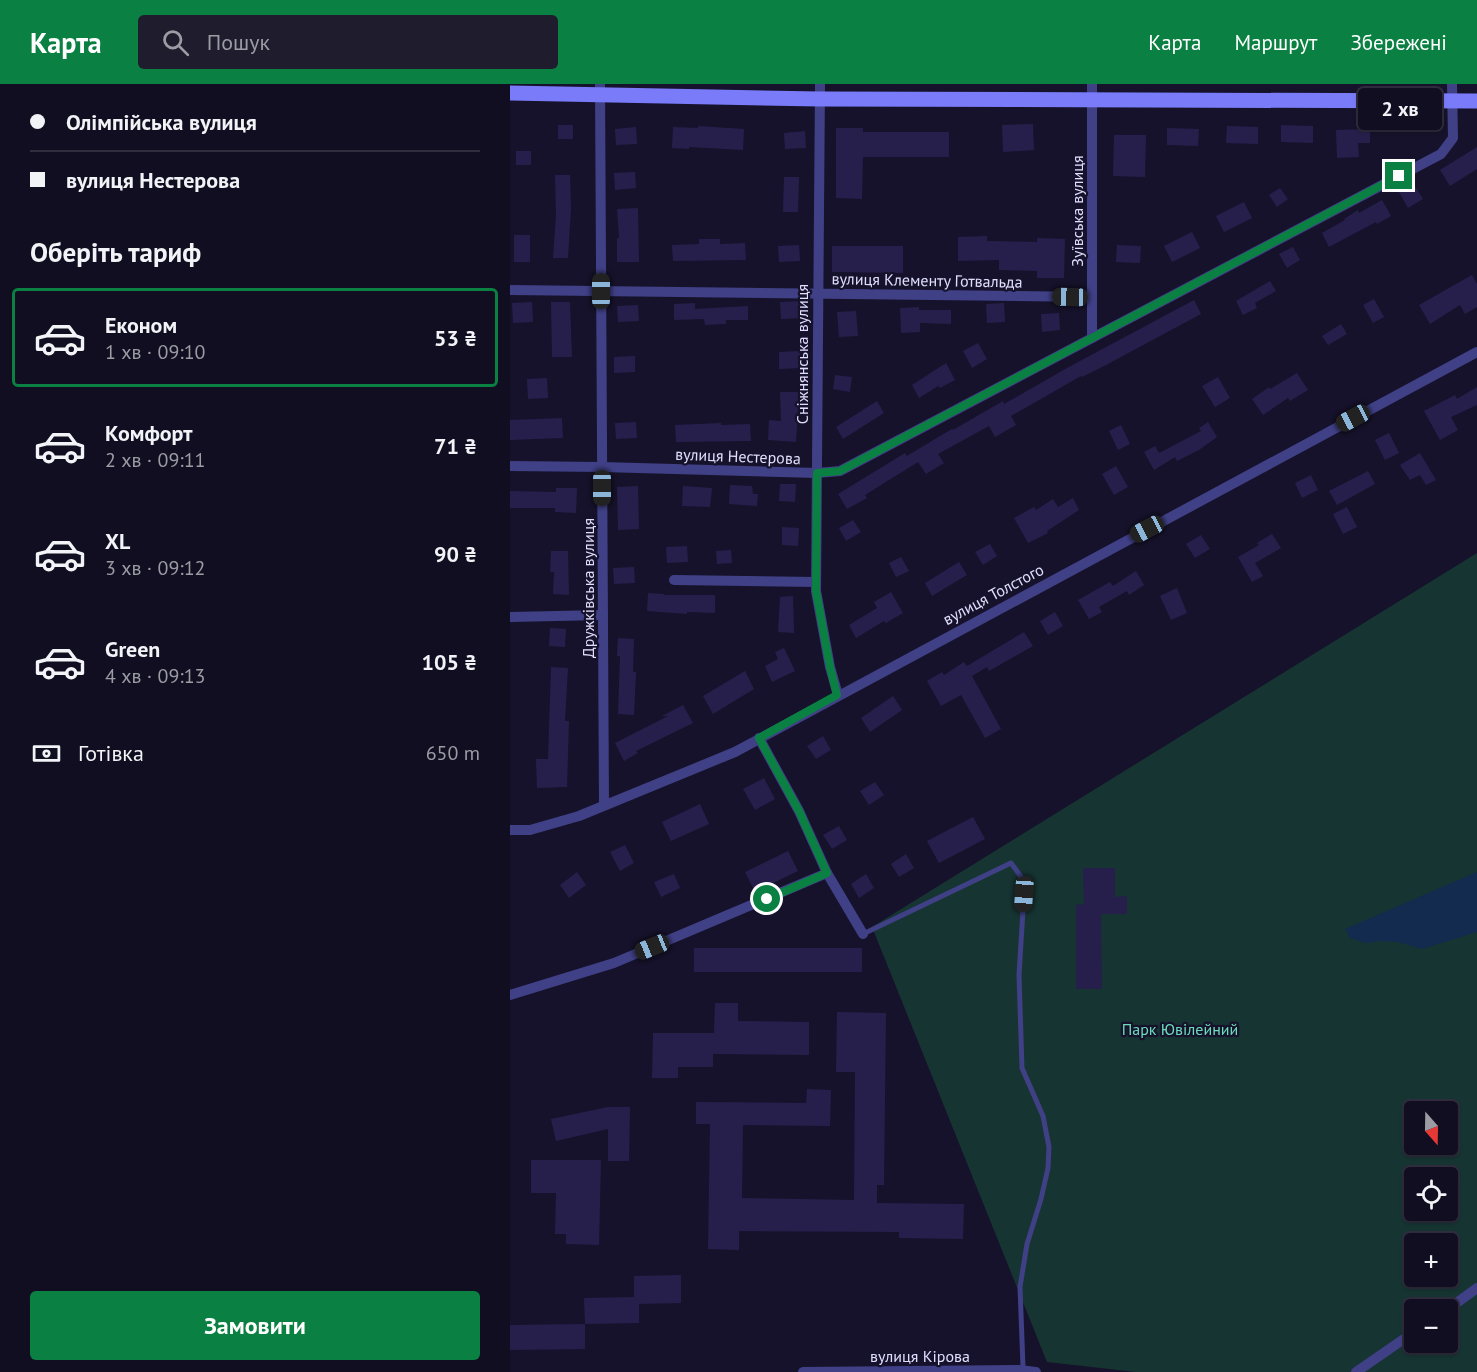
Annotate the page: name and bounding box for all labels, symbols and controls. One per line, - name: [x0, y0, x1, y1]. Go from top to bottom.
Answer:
- search box: [138, 15, 558, 69]
- text: Карта: [30, 24, 102, 61]
- icon: search: [159, 26, 192, 59]
- text: Пошук: [207, 28, 270, 56]
- text: Карта: [1148, 29, 1201, 56]
- text: Маршрут: [1234, 29, 1317, 56]
- text: Збережені: [1350, 29, 1447, 56]
- callout: 2 хв: [1357, 89, 1441, 131]
- text: 2 хв: [1382, 96, 1419, 122]
- text: Олімпійська вулиця: [66, 108, 257, 136]
- street label: Зуївська вулиця: [1067, 155, 1087, 267]
- route end: [1385, 162, 1412, 189]
- text: вулиця Нестерова: [66, 166, 240, 194]
- text: Оберіть тариф: [30, 235, 201, 269]
- street label: вулиця Клементу Готвальда: [831, 268, 1023, 292]
- car: [592, 273, 610, 309]
- street label: Сніжнянська вулиця: [792, 284, 812, 424]
- car: [1052, 288, 1088, 306]
- icon: car: [33, 311, 87, 365]
- text: Економ: [105, 311, 177, 339]
- text: 53 ₴: [434, 324, 477, 352]
- text: 1 хв · 09:10: [105, 339, 206, 365]
- car: [1333, 402, 1373, 434]
- icon: car: [33, 419, 87, 473]
- text: Комфорт: [105, 419, 193, 447]
- text: 71 ₴: [434, 432, 477, 460]
- street label: вулиця Нестерова: [675, 444, 801, 468]
- text: 2 хв · 09:11: [105, 447, 206, 473]
- car: [593, 470, 611, 506]
- car: [1127, 513, 1167, 545]
- street label: Дружківська вулиця: [578, 518, 598, 658]
- icon: car: [33, 527, 87, 581]
- text: XL: [105, 527, 130, 555]
- text: 90 ₴: [434, 540, 477, 568]
- text: 3 хв · 09:12: [105, 555, 206, 581]
- street label: вулиця Толстого: [939, 559, 1047, 629]
- icon: car: [33, 635, 87, 689]
- text: Green: [105, 635, 160, 663]
- text: 105 ₴: [422, 648, 477, 676]
- text: 4 хв · 09:13: [105, 663, 206, 689]
- icon: cash: [30, 737, 63, 770]
- text: Готівка: [78, 739, 144, 767]
- text: 650 m: [426, 740, 480, 766]
- car: [1014, 875, 1034, 913]
- route start: [753, 885, 780, 912]
- car: [632, 932, 672, 962]
- park label: Парк Ювілейний: [1122, 1019, 1238, 1039]
- north arrow: [1404, 1101, 1458, 1155]
- map controls: [1404, 1101, 1458, 1353]
- button: locate: [1404, 1167, 1458, 1221]
- button: +: [1404, 1233, 1458, 1287]
- button: Замовити: [30, 1291, 480, 1360]
- button: −: [1404, 1299, 1458, 1353]
- street label: вулиця Кірова: [870, 1346, 970, 1366]

